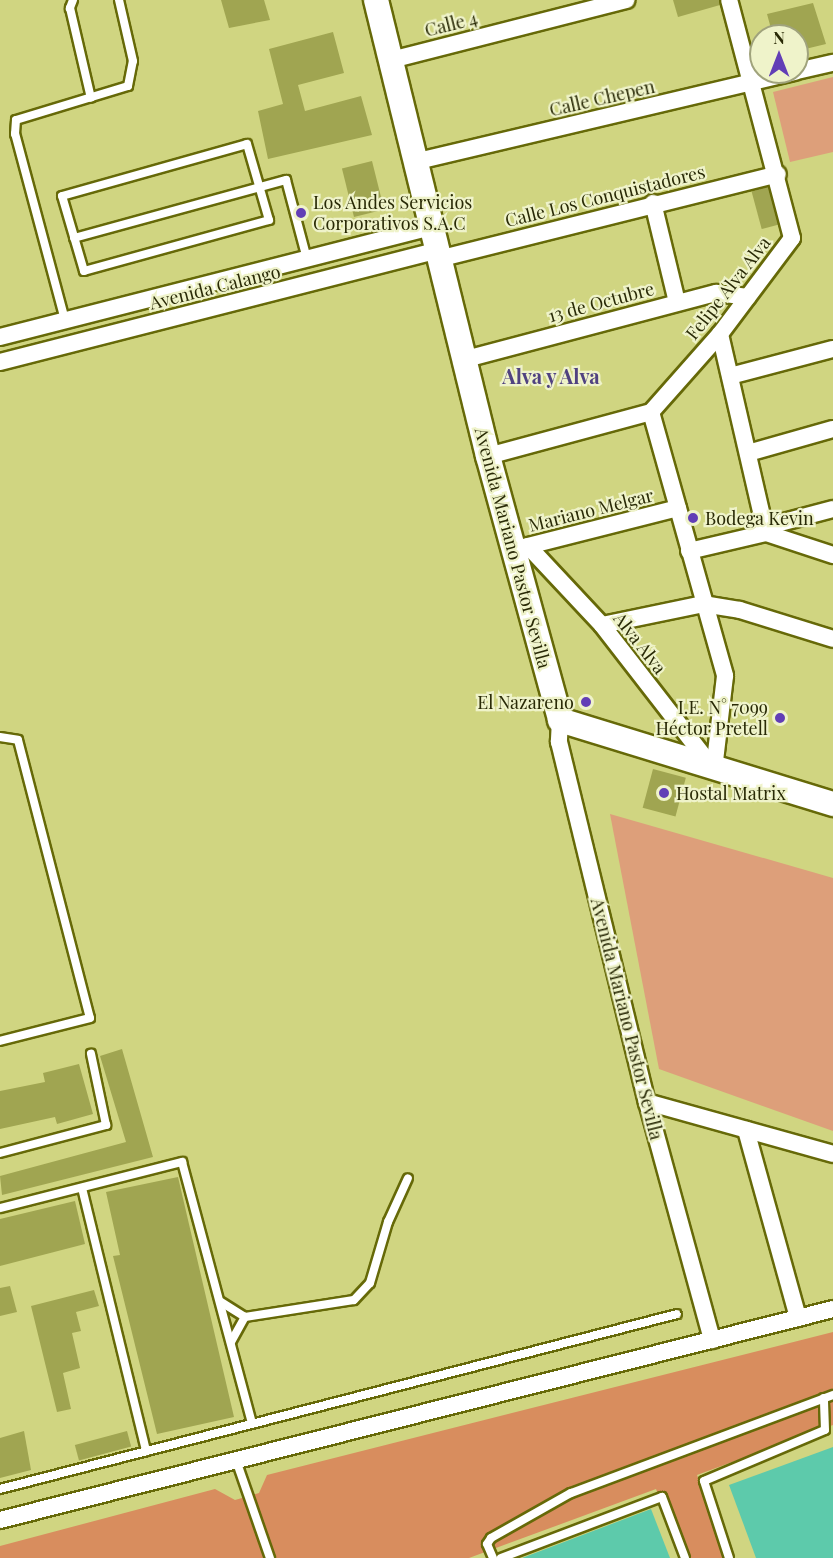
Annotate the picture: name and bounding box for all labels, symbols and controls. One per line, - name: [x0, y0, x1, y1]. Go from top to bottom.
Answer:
- street label: Calle 4: [422, 7, 480, 41]
- north arrow: [749, 24, 809, 84]
- text: N: [773, 27, 785, 48]
- street label: Calle Chepen: [547, 75, 657, 121]
- street label: Calle Los Conquistadores: [503, 161, 707, 231]
- place label: Los Andes Servicios Corporativos S.A.C: [313, 192, 473, 234]
- marker: Los Andes Servicios Corporativos S.A.C: [294, 206, 308, 220]
- street label: Felipe Alva Alva: [681, 232, 775, 344]
- street label: Avenida Calango: [147, 260, 283, 314]
- street label: 13 de Octubre: [546, 277, 656, 327]
- district label: Alva y Alva: [501, 363, 601, 387]
- street label: Avenida Mariano Pastor Sevilla: [470, 425, 556, 671]
- street label: Mariano Melgar: [526, 484, 656, 536]
- place label: Bodega Kevin: [705, 507, 814, 529]
- marker: Bodega Kevin: [686, 511, 700, 525]
- street label: Alva Alva: [609, 608, 671, 678]
- place label: El Nazareno: [477, 691, 574, 713]
- marker: El Nazareno: [579, 695, 593, 709]
- place label: I.E. N° 7099 Héctor Pretell: [655, 697, 768, 740]
- marker: I.E. N° 7099 Héctor Pretell: [773, 711, 787, 725]
- place label: Hostal Matrix: [676, 782, 786, 804]
- marker: Hostal Matrix: [657, 786, 671, 800]
- street label: Avenida Mariano Pastor Sevilla: [586, 896, 668, 1142]

